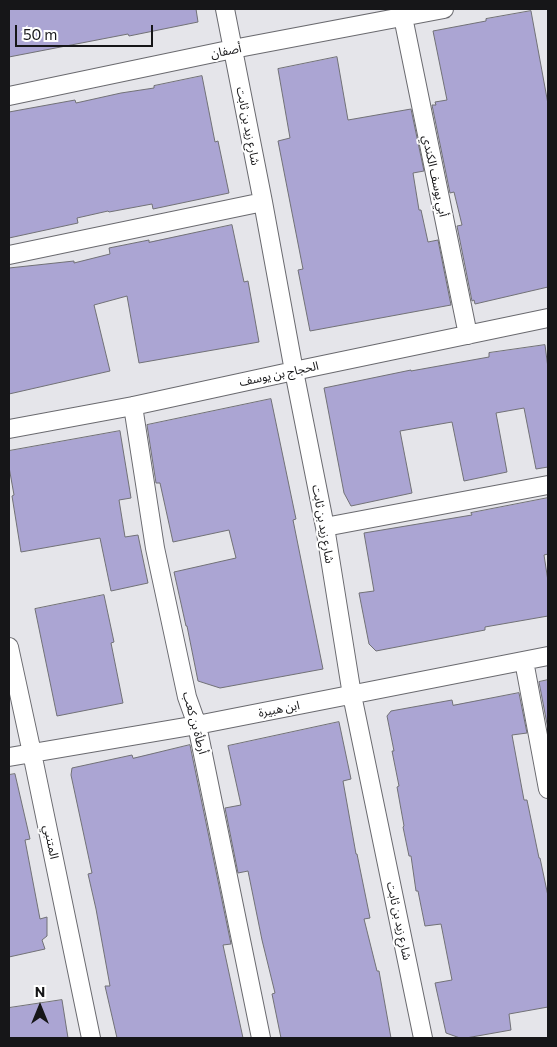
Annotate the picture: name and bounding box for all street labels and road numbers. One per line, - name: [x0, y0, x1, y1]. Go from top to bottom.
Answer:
- street label: أصفان: [209, 41, 243, 61]
- street label: شارع زيد بن ثابت: [233, 86, 263, 166]
- street label: أبي يوسف الكندي: [419, 134, 451, 218]
- street label: الحجاج بن يوسف: [238, 359, 320, 389]
- street label: شارع زيد بن ثابت: [309, 484, 337, 564]
- street label: أرطأة بن كعب: [180, 690, 210, 756]
- street label: ابن هبيرة: [257, 698, 301, 720]
- street label: المتنبي: [40, 824, 62, 860]
- street label: شارع زيد بن ثابت: [384, 881, 414, 961]

